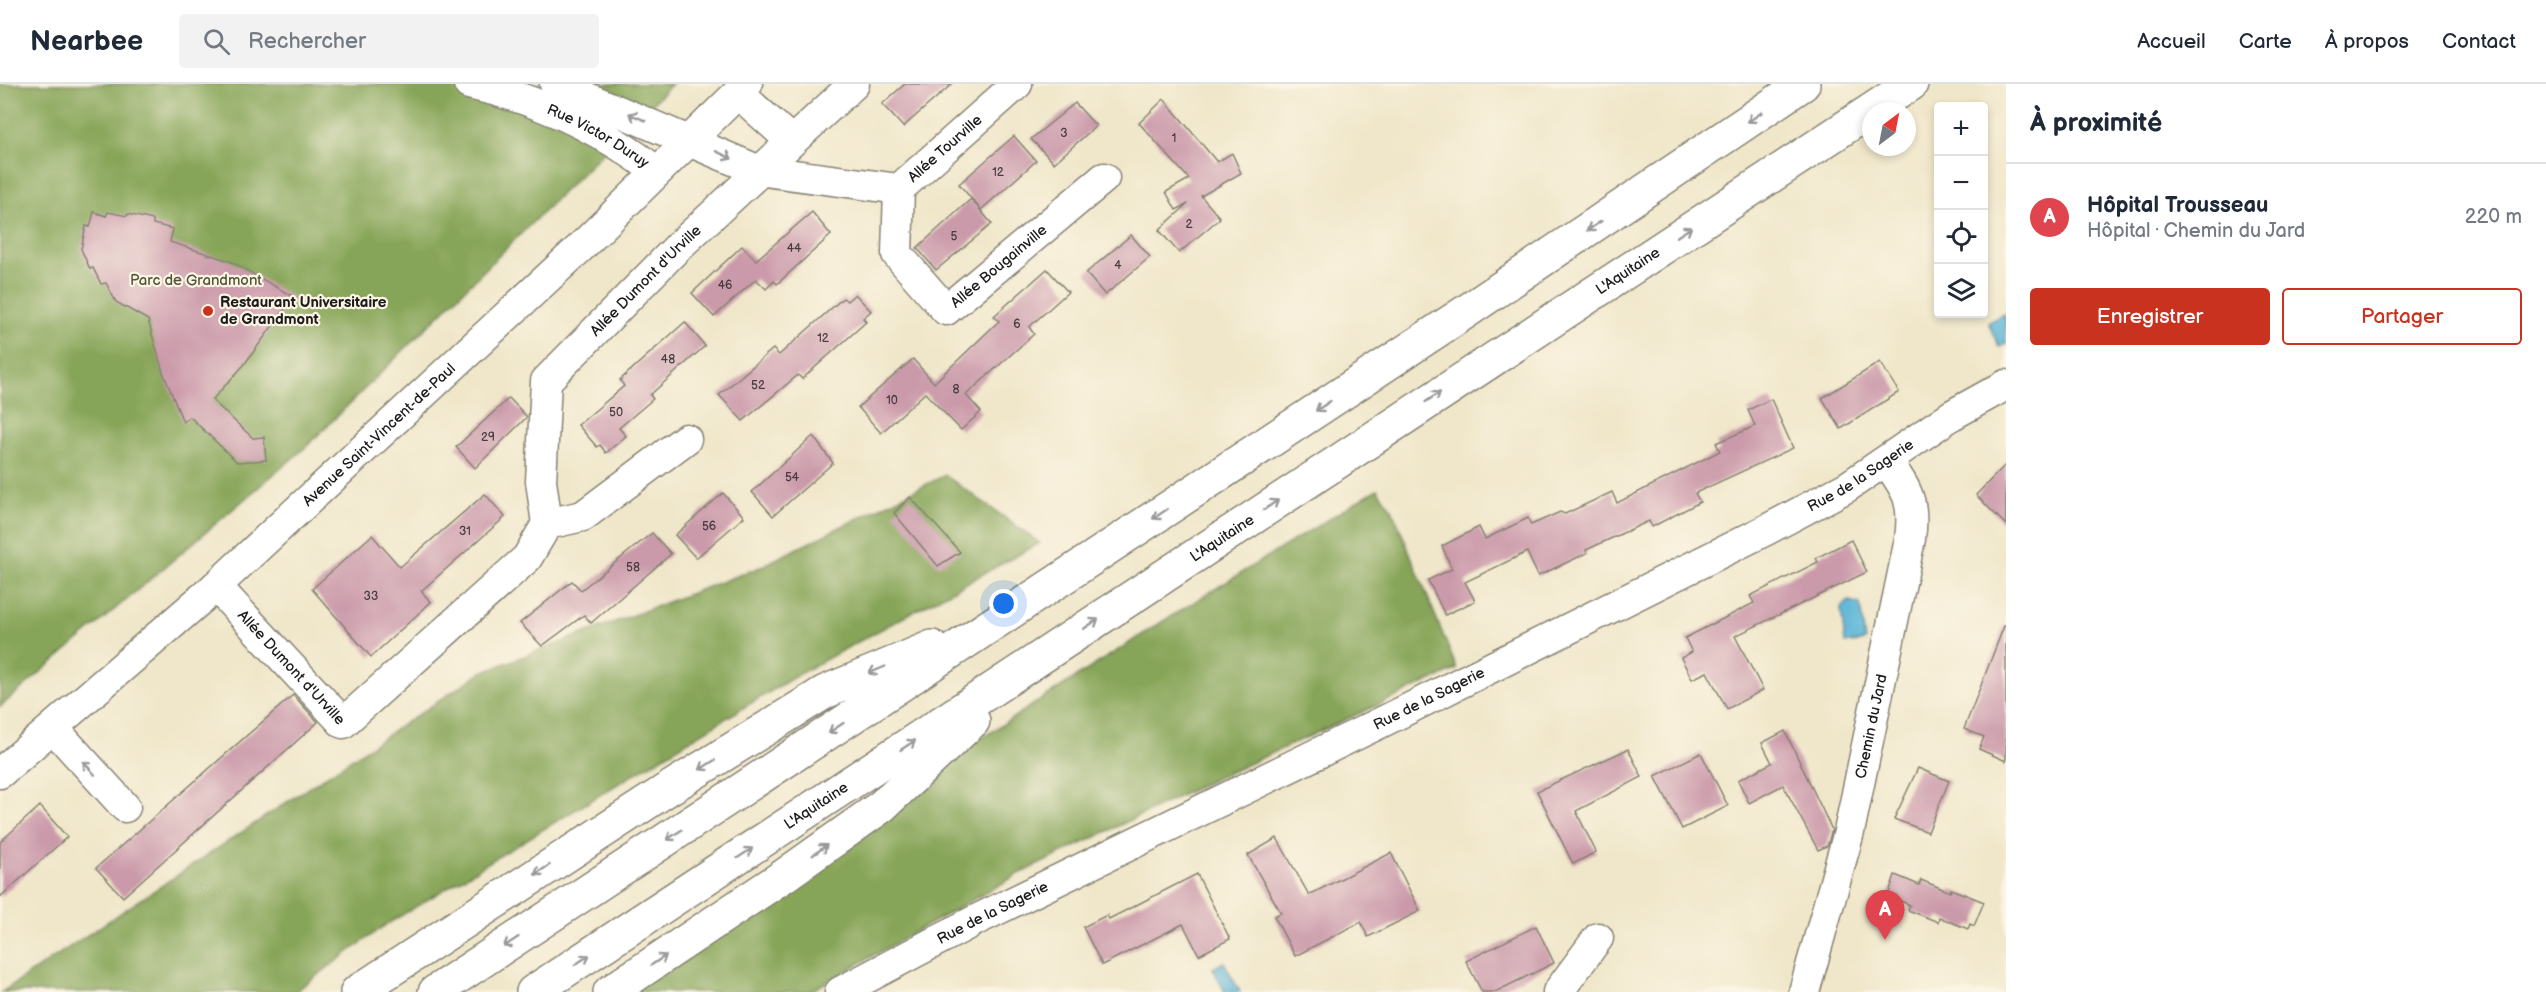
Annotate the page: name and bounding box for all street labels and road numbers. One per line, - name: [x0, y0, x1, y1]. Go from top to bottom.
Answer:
- street label: Rue Victor Duruy: [544, 100, 653, 172]
- street label: Allée Tourville: [904, 110, 986, 186]
- street label: Allée Bougainville: [946, 220, 1051, 312]
- street label: Allée Dumont d'Urville: [586, 221, 705, 340]
- street label: L'Aquitaine: [1592, 243, 1663, 299]
- street label: Avenue Saint-Vincent-de-Paul: [298, 359, 459, 510]
- street label: Rue de la Sagerie: [1804, 435, 1917, 516]
- street label: L'Aquitaine: [1186, 510, 1258, 566]
- street label: Allée Dumont d'Urville: [234, 606, 349, 729]
- street label: Rue de la Sagerie: [1370, 663, 1488, 734]
- street label: Chemin du Jard: [1851, 672, 1891, 780]
- street label: L'Aquitaine: [780, 777, 852, 833]
- street label: Rue de la Sagerie: [934, 877, 1051, 948]

